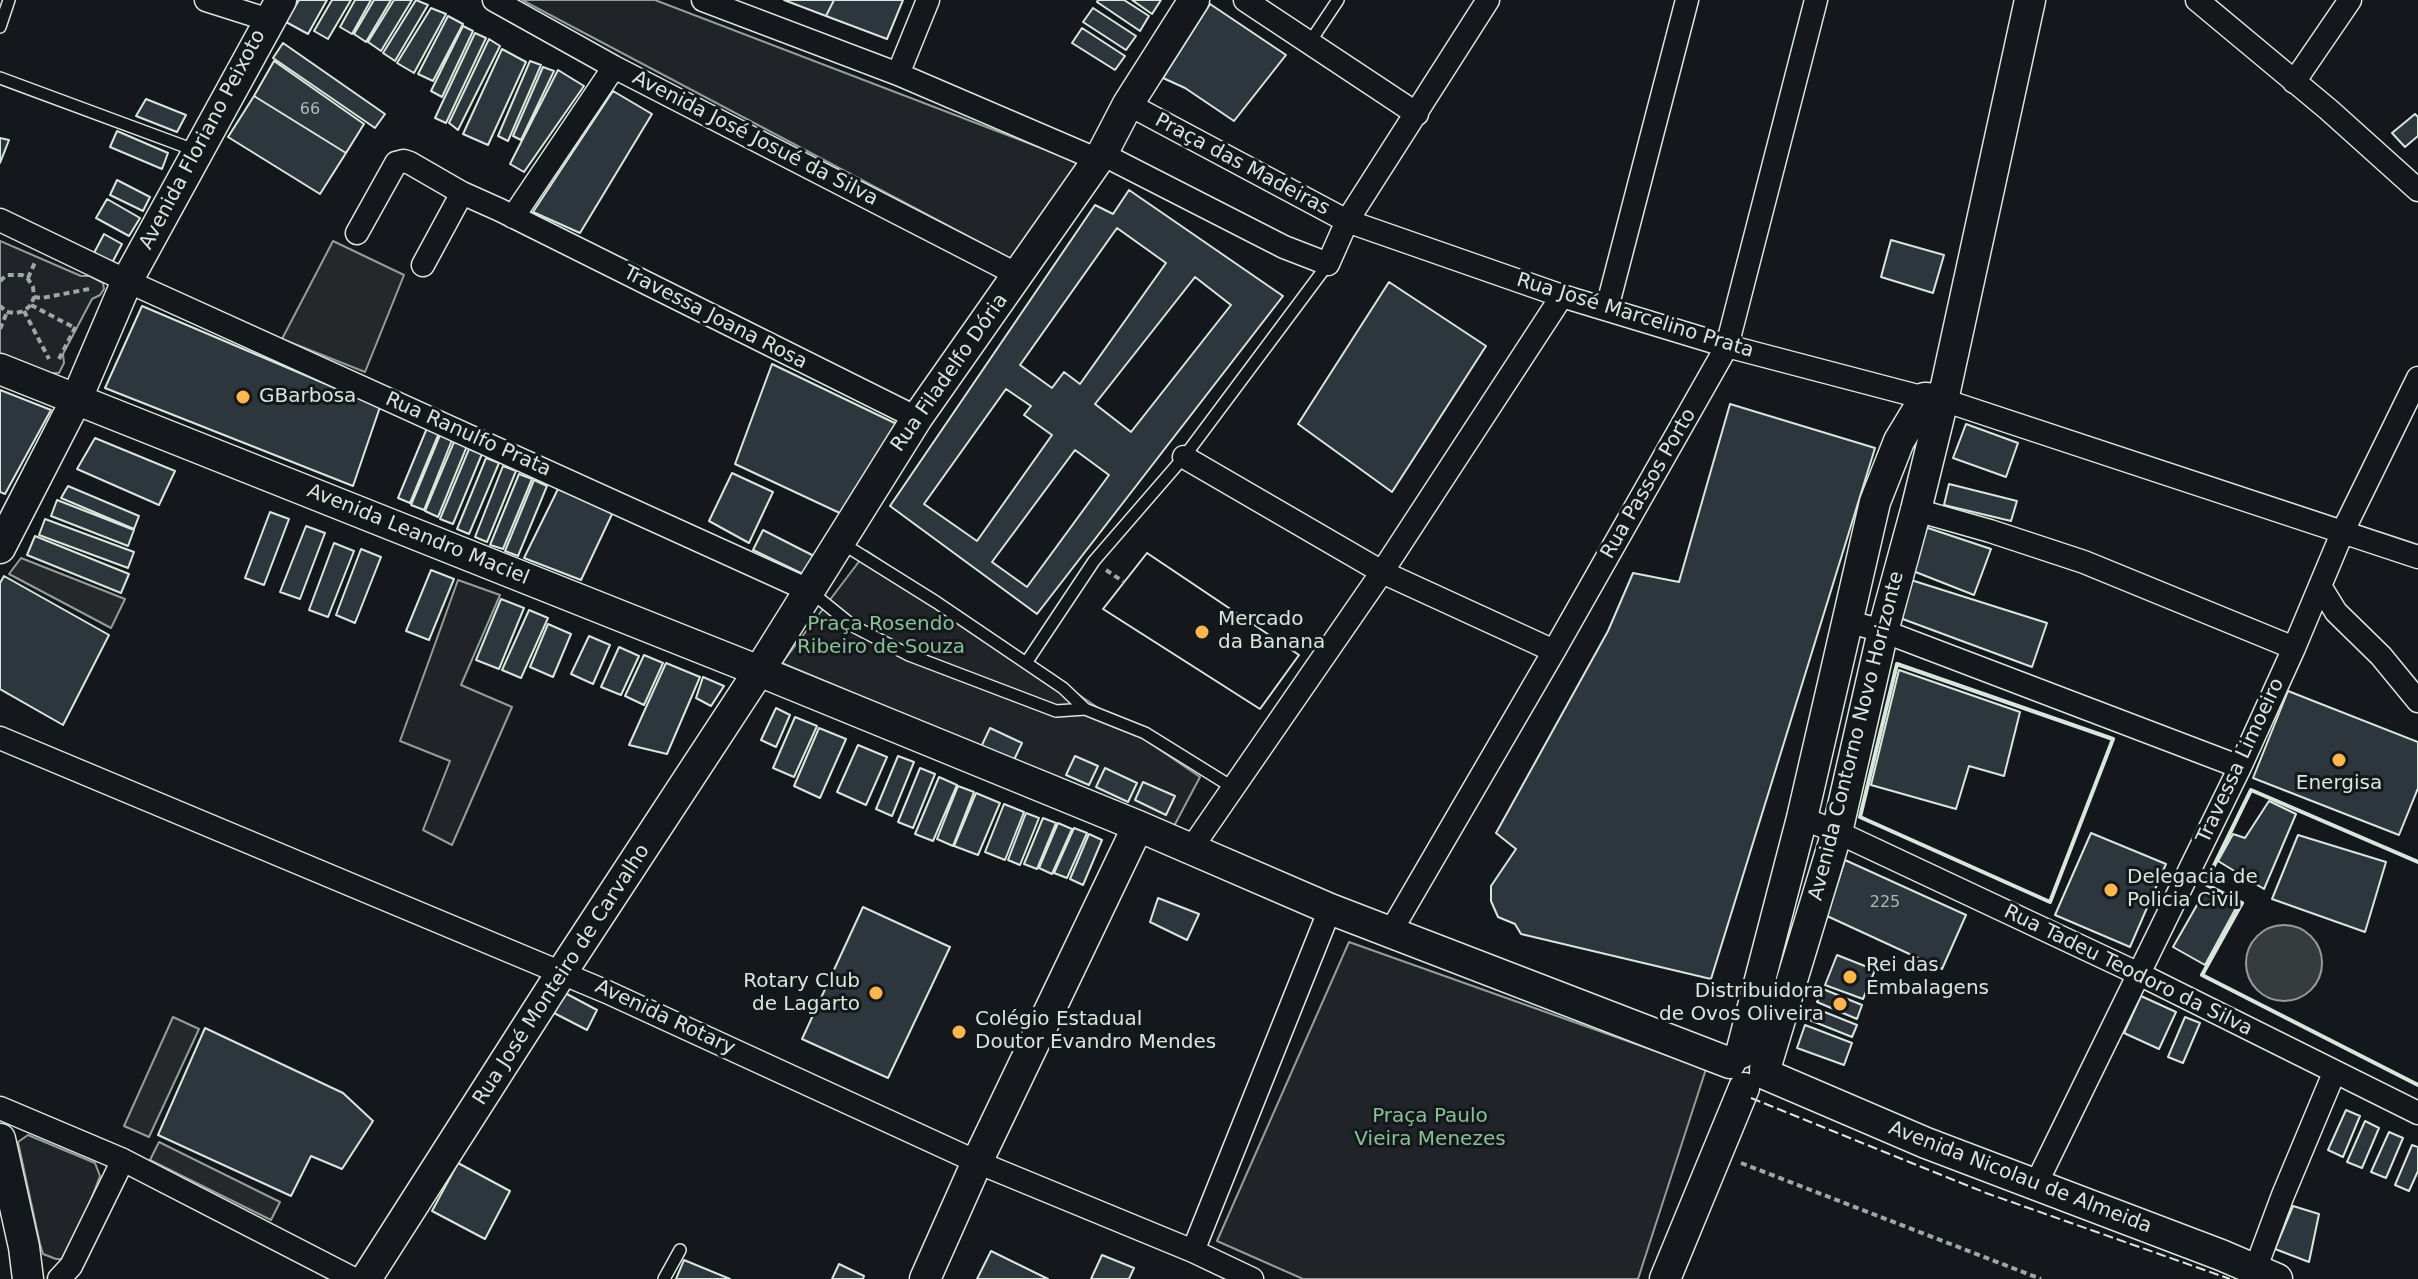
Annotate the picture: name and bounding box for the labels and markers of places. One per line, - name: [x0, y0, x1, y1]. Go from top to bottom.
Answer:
- place label: GBarbosa: [259, 385, 356, 409]
- marker: GBarbosa: [234, 388, 252, 406]
- place label: Mercado da Banana: [1218, 608, 1325, 655]
- marker: Mercado da Banana: [1193, 623, 1211, 641]
- marker: Energisa: [2330, 751, 2348, 769]
- place label: Energisa: [2296, 772, 2382, 796]
- place label: Delegacia de Policia Civil: [2127, 866, 2258, 913]
- marker: Delegacia de Policia Civil: [2102, 881, 2120, 899]
- place label: Rei das Embalagens: [1866, 954, 1989, 1001]
- marker: Rei das Embalagens: [1841, 968, 1859, 986]
- place label: Rotary Club de Lagarto: [743, 970, 860, 1017]
- place label: Distribuidora de Ovos Oliveira: [1659, 980, 1824, 1027]
- marker: Rotary Club de Lagarto: [867, 984, 885, 1002]
- marker: Distribuidora de Ovos Oliveira: [1831, 995, 1849, 1013]
- place label: Colégio Estadual Doutor Evandro Mendes: [975, 1008, 1216, 1055]
- marker: Colégio Estadual Doutor Evandro Mendes: [950, 1023, 968, 1041]

